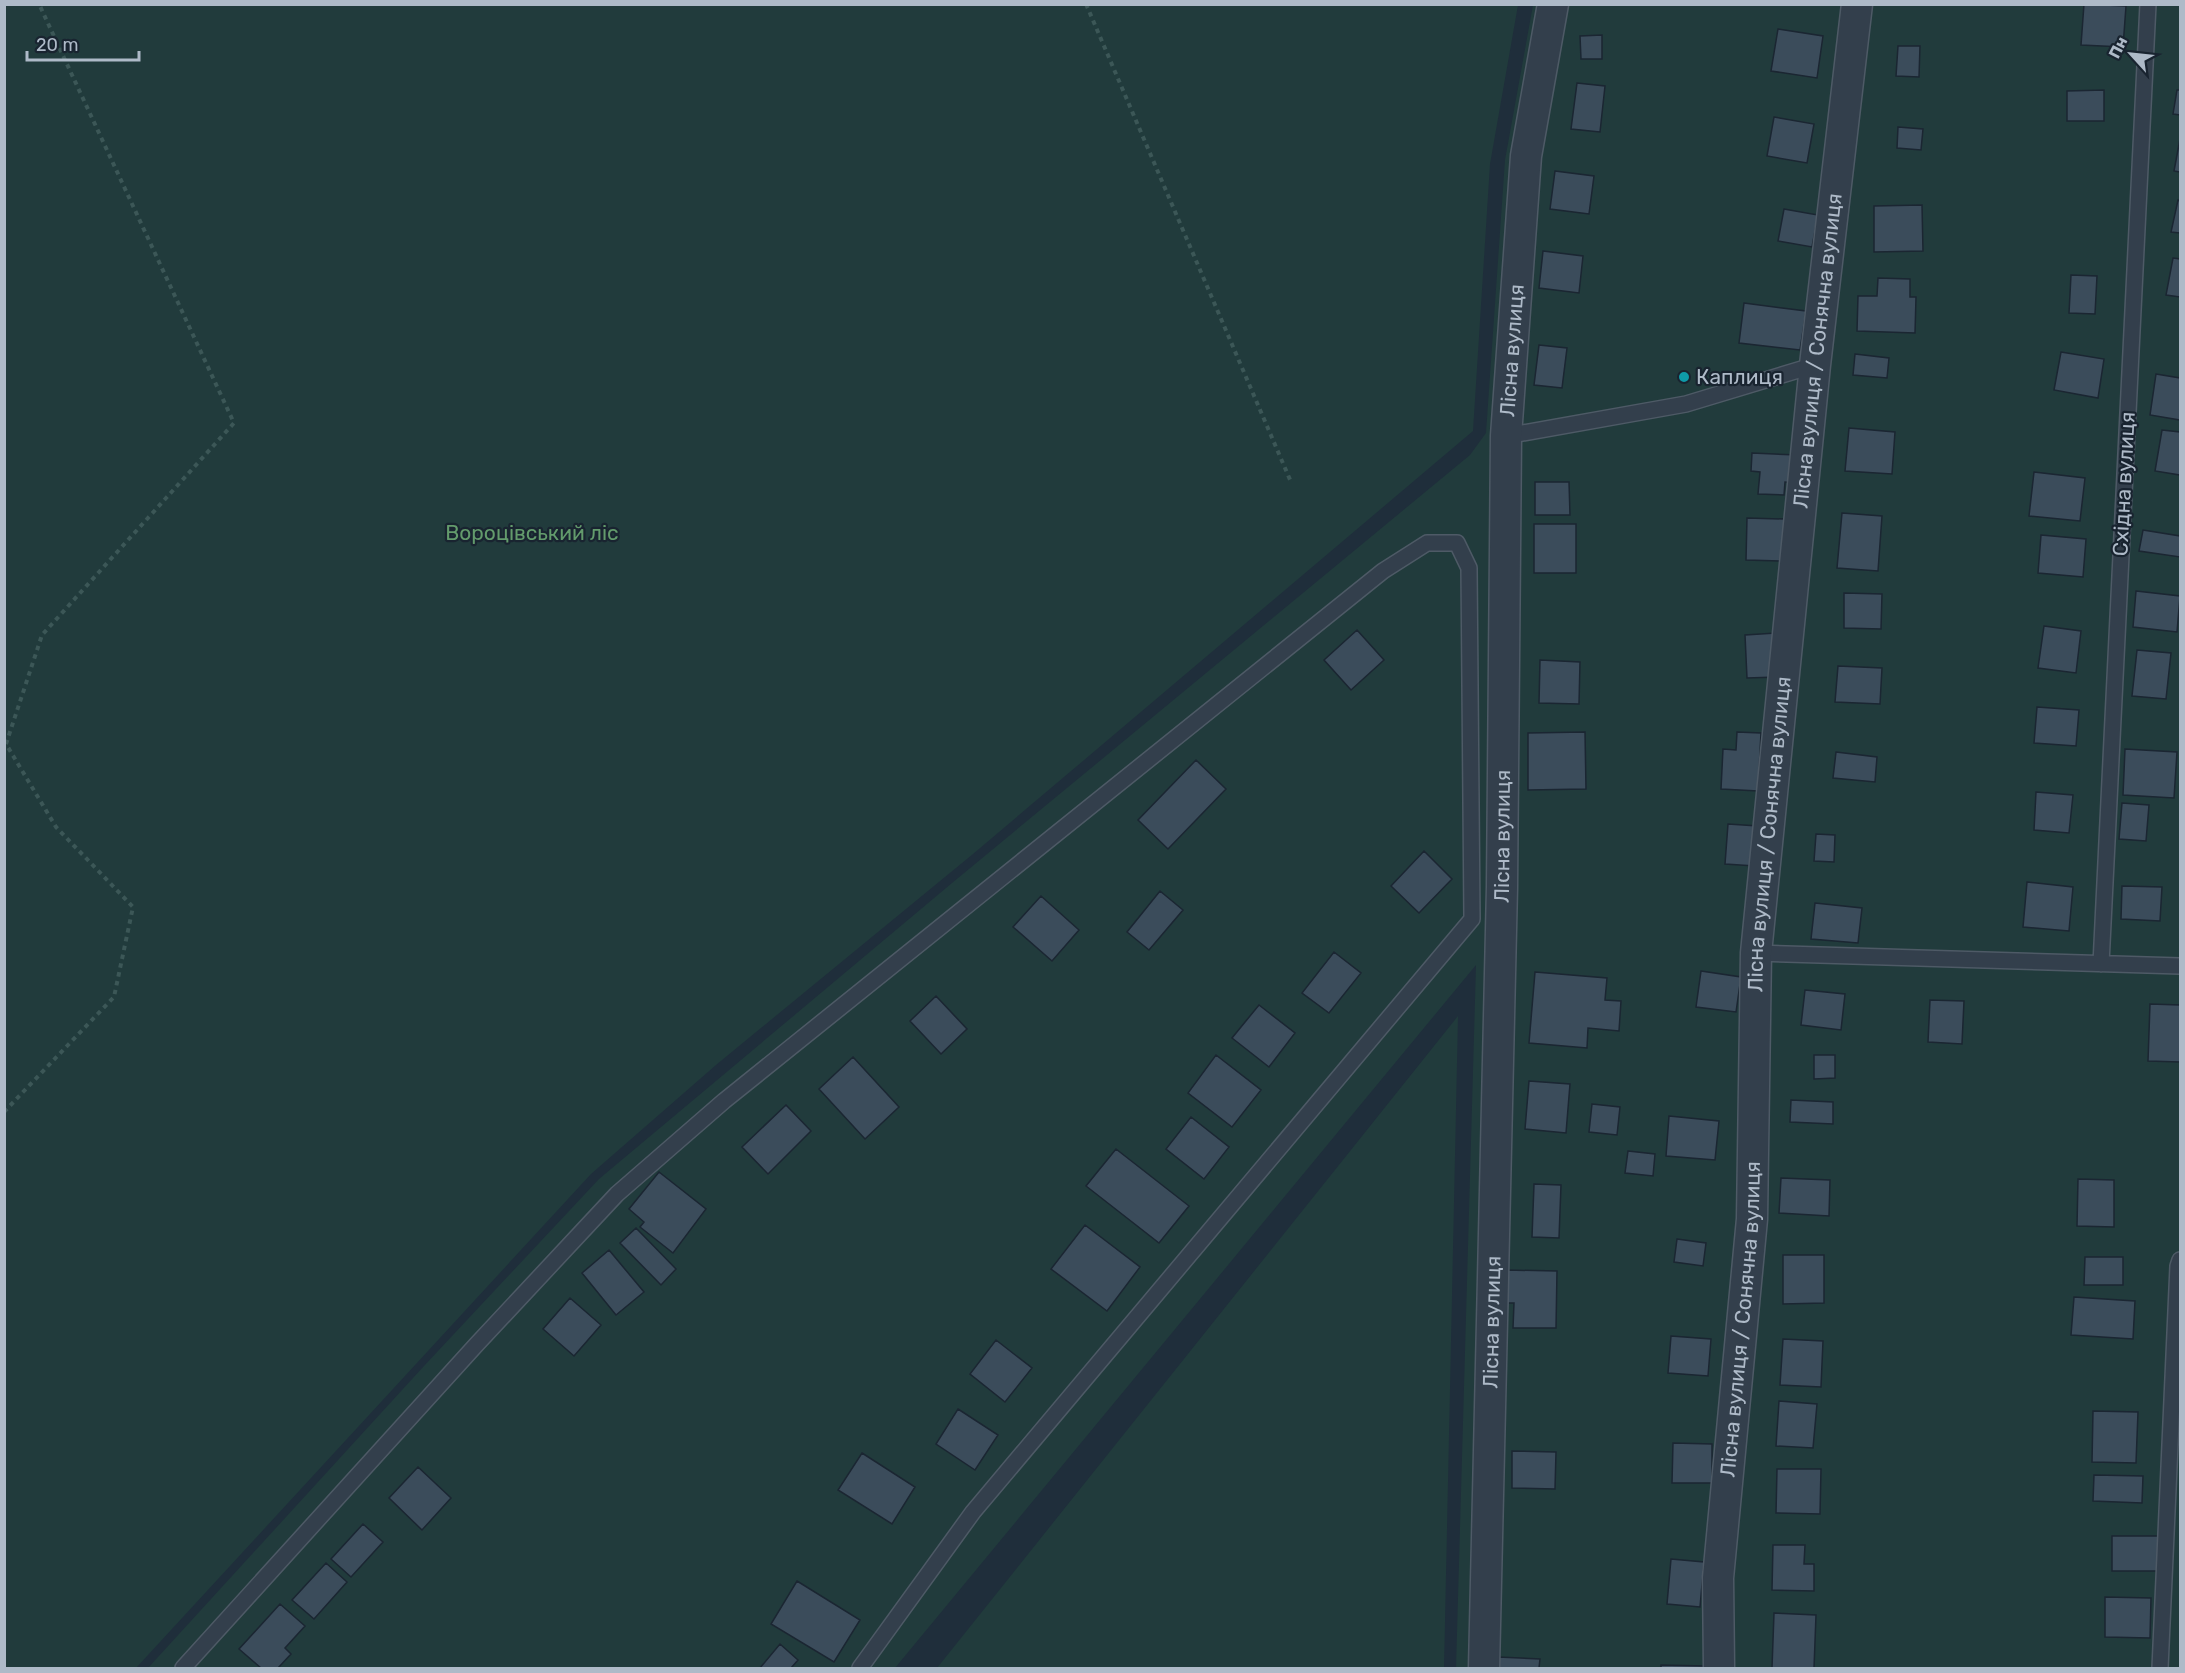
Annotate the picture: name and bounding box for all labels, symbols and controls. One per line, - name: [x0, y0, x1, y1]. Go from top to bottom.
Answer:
- scale bar: [27, 24, 140, 62]
- north arrow: [2101, 24, 2161, 84]
- text: Пн: [2105, 33, 2132, 62]
- text: 20 m: [36, 34, 78, 56]
- street label: Лісна вулиця / Сонячна вулиця: [1788, 192, 1847, 510]
- street label: Лісна вулиця: [1494, 283, 1529, 418]
- place label: Каплиця: [1696, 364, 1783, 389]
- marker: Каплиця: [1677, 370, 1691, 384]
- street label: Східна вулиця: [2107, 411, 2140, 557]
- park label: Вороцівський ліс: [445, 520, 619, 545]
- street label: Лісна вулиця / Сонячна вулиця: [1742, 675, 1796, 992]
- street label: Лісна вулиця: [1489, 770, 1515, 903]
- street label: Лісна вулиця / Сонячна вулиця: [1715, 1161, 1765, 1478]
- street label: Лісна вулиця: [1477, 1255, 1506, 1389]

